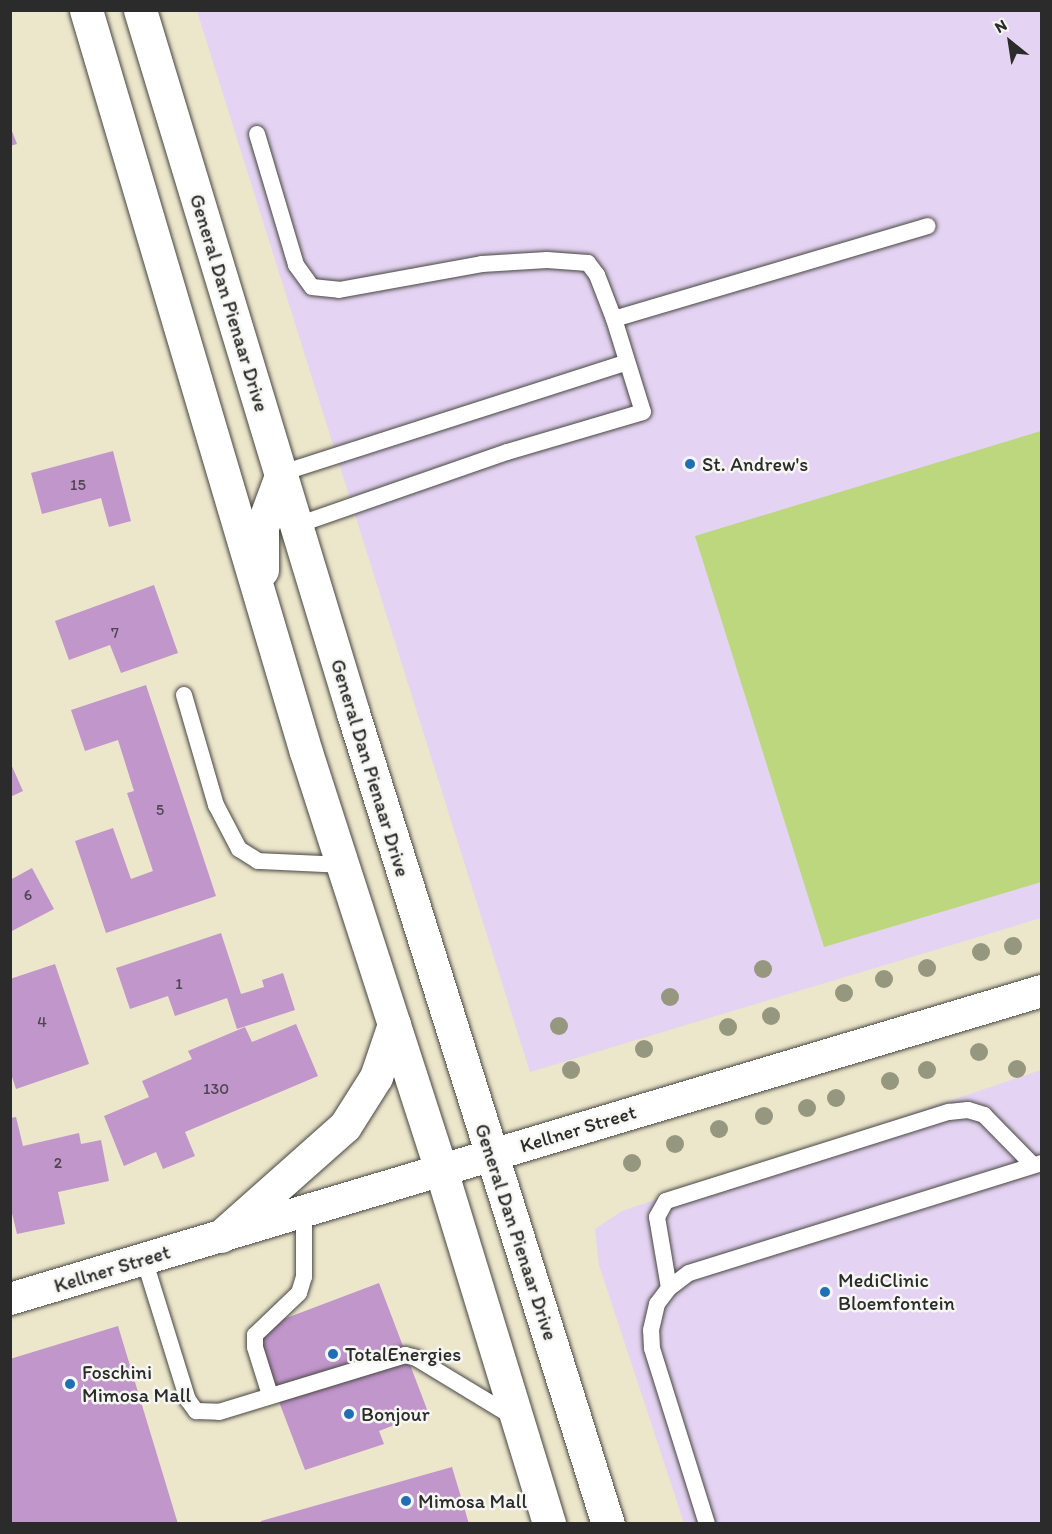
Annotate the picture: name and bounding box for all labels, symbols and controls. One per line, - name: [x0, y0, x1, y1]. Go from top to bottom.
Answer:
- north arrow: [980, 12, 1040, 72]
- text: N: [991, 15, 1010, 37]
- street label: General Dan Pienaar Drive: [184, 191, 274, 415]
- place label: St. Andrew's: [702, 452, 809, 476]
- marker: St. Andrew's: [683, 457, 697, 471]
- house number: 15: [70, 475, 86, 495]
- house number: 7: [111, 623, 119, 643]
- street label: General Dan Pienaar Drive: [325, 656, 415, 880]
- house number: 5: [156, 800, 164, 820]
- house number: 6: [24, 885, 32, 905]
- house number: 1: [175, 974, 183, 994]
- house number: 4: [37, 1012, 47, 1032]
- house number: 130: [203, 1079, 229, 1099]
- street label: Kellner Street: [517, 1100, 639, 1158]
- street label: General Dan Pienaar Drive: [470, 1120, 562, 1344]
- house number: 2: [54, 1153, 62, 1173]
- street label: Kellner Street: [51, 1240, 173, 1298]
- place label: MediClinic Bloemfontein: [838, 1268, 955, 1315]
- marker: MediClinic Bloemfontein: [816, 1283, 834, 1301]
- place label: TotalEnergies: [345, 1342, 461, 1366]
- marker: TotalEnergies: [326, 1347, 340, 1361]
- place label: Foschini Mimosa Mall: [82, 1360, 191, 1407]
- marker: Foschini Mimosa Mall: [63, 1377, 77, 1391]
- place label: Bonjour: [361, 1402, 430, 1426]
- marker: Bonjour: [342, 1407, 356, 1421]
- place label: Mimosa Mall: [418, 1489, 527, 1513]
- marker: Mimosa Mall: [399, 1494, 413, 1508]

